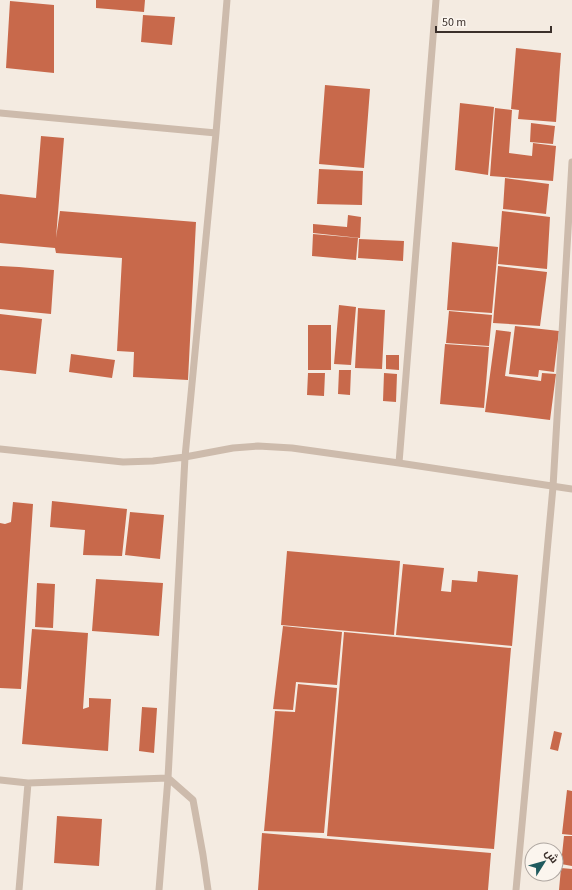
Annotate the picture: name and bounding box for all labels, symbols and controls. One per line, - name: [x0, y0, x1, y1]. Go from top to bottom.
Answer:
- scale bar: [436, 8, 551, 34]
- text: 50 m: [442, 14, 466, 31]
- north arrow: [524, 842, 564, 882]
- text: ش: [541, 846, 562, 866]

